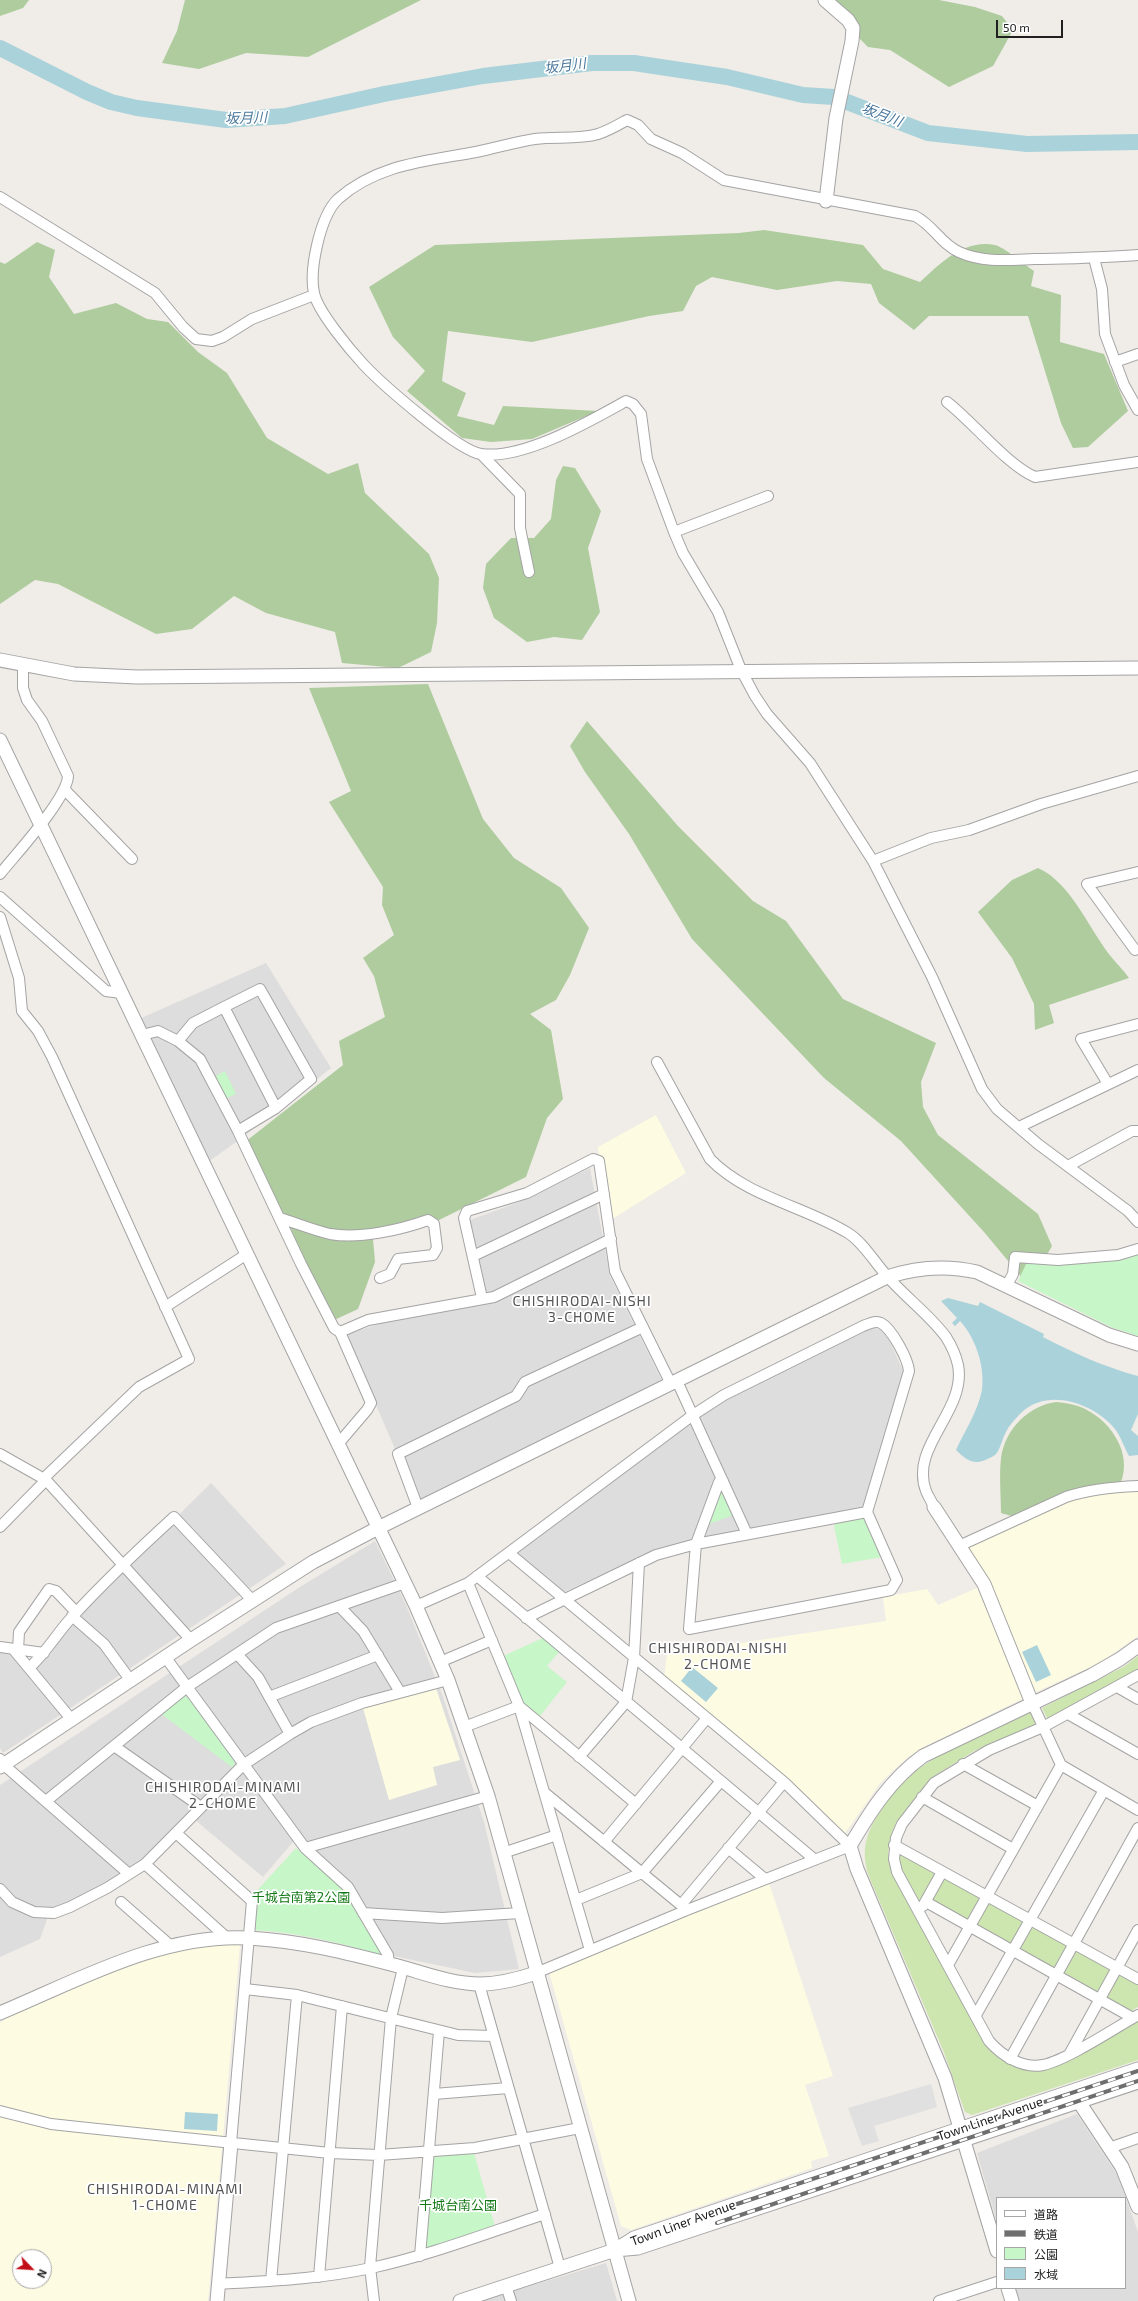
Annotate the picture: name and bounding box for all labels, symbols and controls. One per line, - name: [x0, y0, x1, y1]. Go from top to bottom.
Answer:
- scale bar: [998, 12, 1065, 38]
- text: 50 m: [1003, 20, 1030, 34]
- water label: 坂月川: [543, 55, 587, 77]
- water label: 坂月川: [859, 100, 905, 130]
- water label: 坂月川: [225, 109, 267, 127]
- district label: CHISHIRODAI-NISHI 3-CHOME: [512, 1293, 652, 1326]
- district label: CHISHIRODAI-NISHI 2-CHOME: [648, 1640, 788, 1672]
- district label: CHISHIRODAI-MINAMI 2-CHOME: [145, 1779, 301, 1812]
- park label: 千城台南第2公園: [252, 1890, 350, 1906]
- street label: Town Liner Avenue: [935, 2094, 1045, 2144]
- district label: CHISHIRODAI-MINAMI 1-CHOME: [87, 2181, 243, 2214]
- street label: Town Liner Avenue: [628, 2197, 738, 2249]
- legend: [996, 2197, 1126, 2289]
- park label: 千城台南公園: [419, 2198, 497, 2214]
- text: 道路: [1034, 2207, 1058, 2221]
- text: 鉄道: [1034, 2227, 1058, 2241]
- text: 公園: [1034, 2247, 1058, 2261]
- north arrow: [12, 2249, 52, 2289]
- text: 水域: [1034, 2267, 1058, 2281]
- text: N: [35, 2268, 50, 2280]

